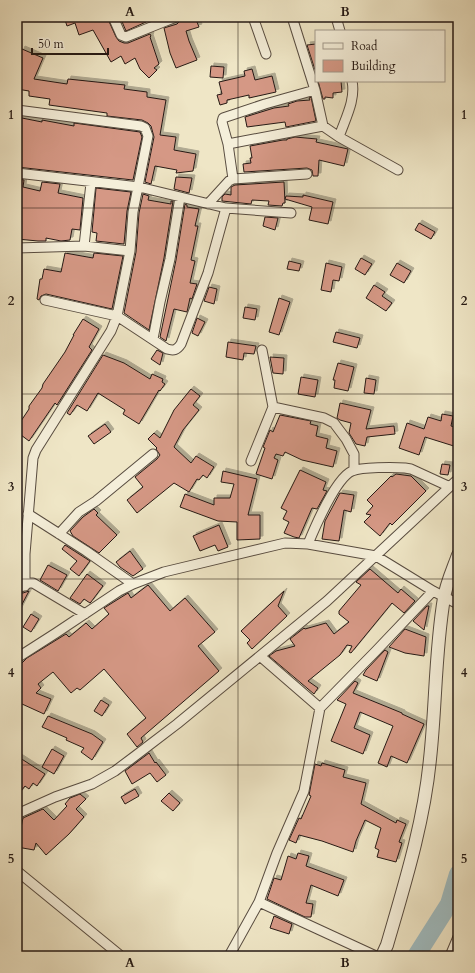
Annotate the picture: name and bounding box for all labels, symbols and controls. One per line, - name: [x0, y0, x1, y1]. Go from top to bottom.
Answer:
- text: A: [125, 3, 135, 21]
- text: B: [340, 3, 350, 21]
- scale bar: [32, 30, 108, 56]
- legend: [315, 30, 445, 82]
- text: 50 m: [38, 36, 65, 52]
- text: Road: [351, 38, 378, 54]
- text: Building: [351, 58, 396, 74]
- text: 1: [8, 106, 14, 124]
- text: 1: [461, 106, 467, 124]
- text: 2: [8, 292, 15, 310]
- text: 2: [461, 292, 468, 310]
- text: 3: [8, 478, 15, 496]
- text: 3: [461, 478, 468, 496]
- text: 4: [8, 664, 15, 682]
- text: 4: [461, 664, 468, 682]
- text: 5: [8, 850, 14, 868]
- text: 5: [461, 850, 467, 868]
- text: A: [125, 954, 135, 972]
- text: B: [340, 954, 350, 972]

